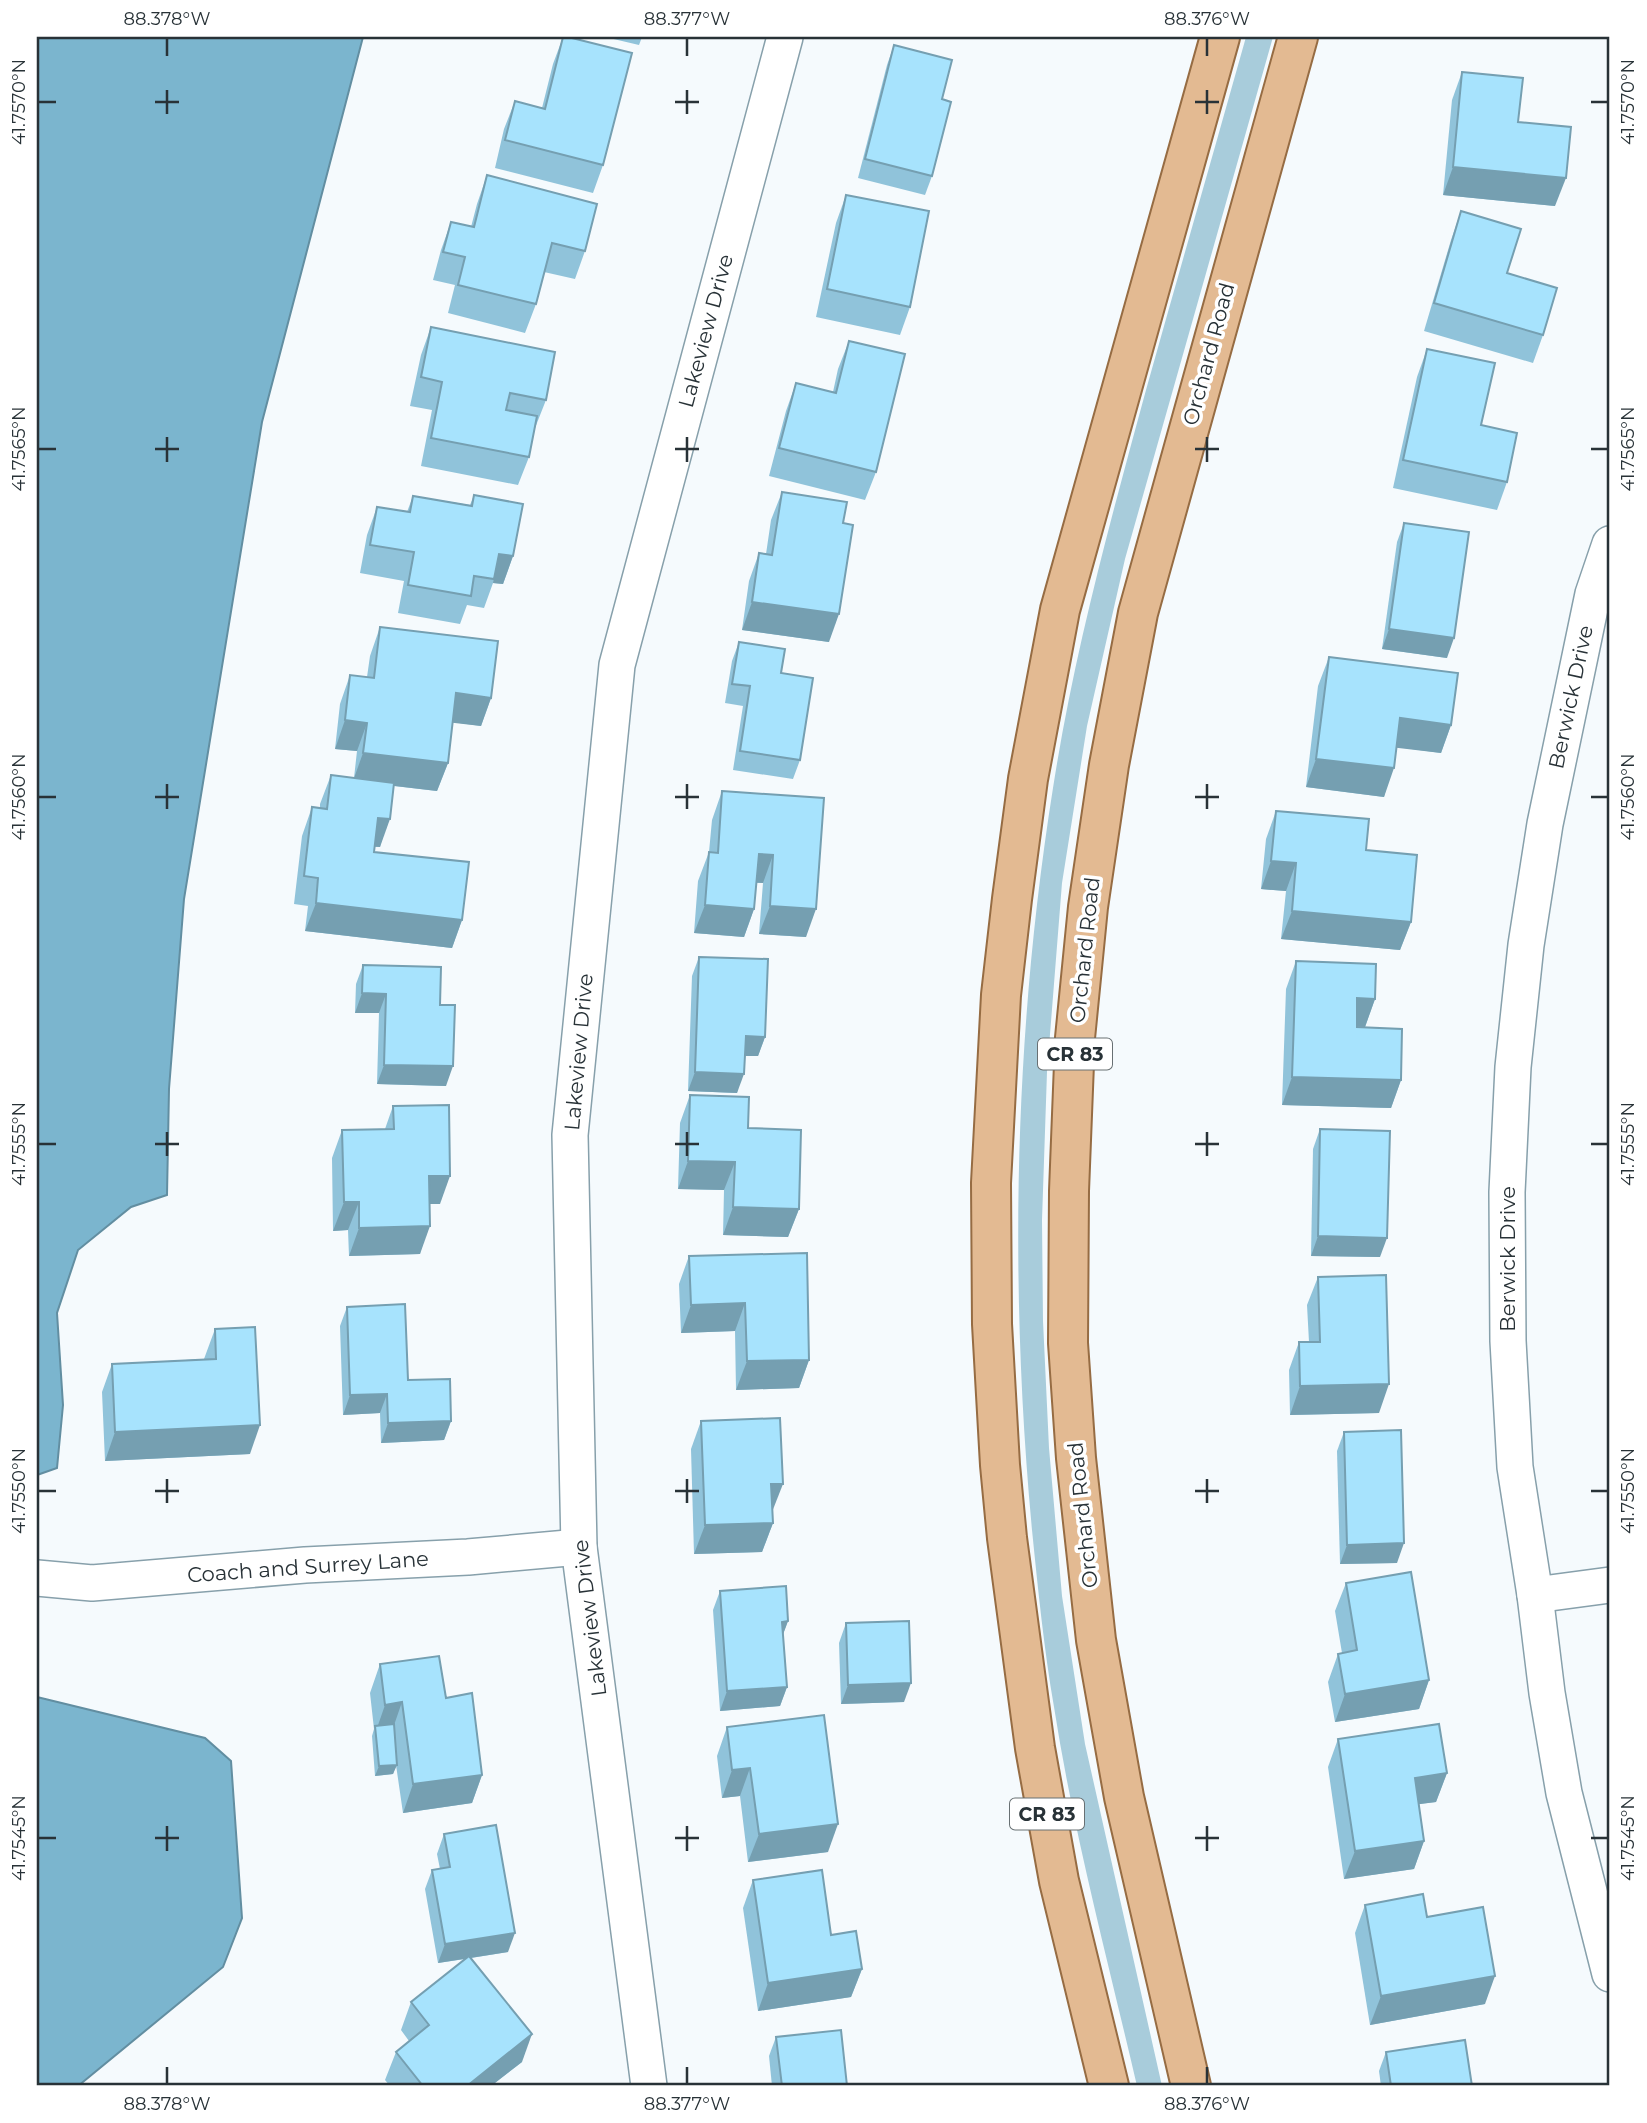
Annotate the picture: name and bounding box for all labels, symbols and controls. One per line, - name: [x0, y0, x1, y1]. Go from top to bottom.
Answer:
- text: 88.378°W: [124, 8, 210, 30]
- text: 88.377°W: [644, 8, 730, 30]
- text: 88.376°W: [1164, 8, 1250, 30]
- text: 41.7570°N: [8, 59, 30, 145]
- text: 41.7570°N: [1617, 59, 1639, 145]
- street label: Lakeview Drive: [673, 251, 738, 410]
- street label: Orchard Road: [1177, 280, 1240, 428]
- text: 41.7565°N: [8, 406, 30, 492]
- text: 41.7565°N: [1617, 406, 1639, 492]
- street label: Berwick Drive: [1543, 623, 1598, 771]
- text: 41.7560°N: [8, 753, 30, 841]
- text: 41.7560°N: [1617, 753, 1639, 841]
- street label: Orchard Road: [1064, 876, 1105, 1024]
- street label: Lakeview Drive: [559, 972, 598, 1132]
- road number: CR 83: [1038, 1038, 1112, 1070]
- text: 41.7555°N: [8, 1102, 30, 1186]
- text: 41.7555°N: [1617, 1102, 1639, 1186]
- street label: Berwick Drive: [1495, 1186, 1520, 1332]
- street label: Orchard Road: [1062, 1441, 1103, 1589]
- text: 41.7550°N: [8, 1448, 30, 1534]
- text: 41.7550°N: [1617, 1448, 1639, 1534]
- street label: Lakeview Drive: [567, 1538, 612, 1698]
- street label: Coach and Surrey Lane: [186, 1546, 430, 1587]
- text: 41.7545°N: [8, 1795, 30, 1881]
- text: 41.7545°N: [1617, 1795, 1639, 1881]
- road number: CR 83: [1010, 1798, 1084, 1830]
- text: 88.378°W: [124, 2093, 210, 2115]
- text: 88.377°W: [644, 2093, 730, 2115]
- text: 88.376°W: [1164, 2093, 1250, 2115]

